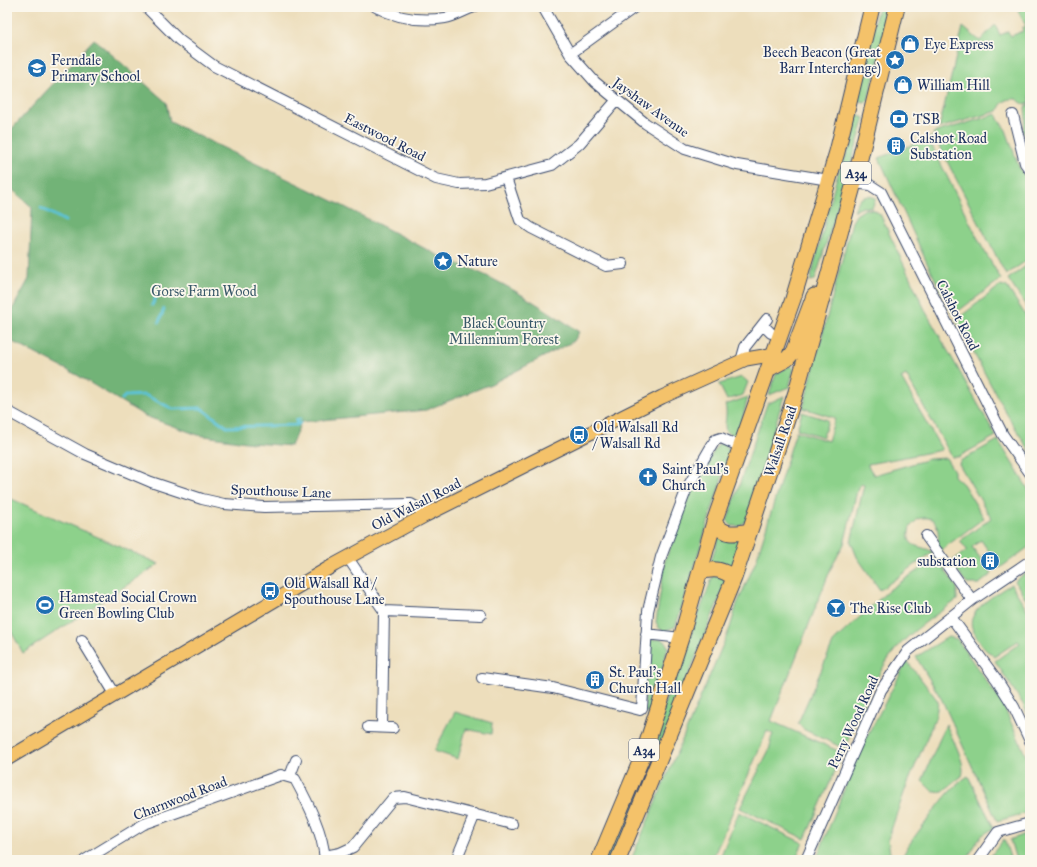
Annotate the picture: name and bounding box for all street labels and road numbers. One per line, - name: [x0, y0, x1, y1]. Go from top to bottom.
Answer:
- street label: Jayshaw Avenue: [607, 73, 692, 142]
- street label: Eastwood Road: [341, 110, 428, 165]
- road number: A34: [841, 162, 871, 184]
- street label: Calshot Road: [932, 277, 983, 353]
- street label: Walsall Road: [760, 404, 801, 479]
- street label: Old Walsall Road: [369, 475, 464, 534]
- street label: Spouthouse Lane: [230, 481, 332, 502]
- street label: Perry Wood Road: [825, 673, 882, 771]
- road number: A34: [629, 739, 659, 761]
- street label: Charnwood Road: [131, 773, 230, 824]

